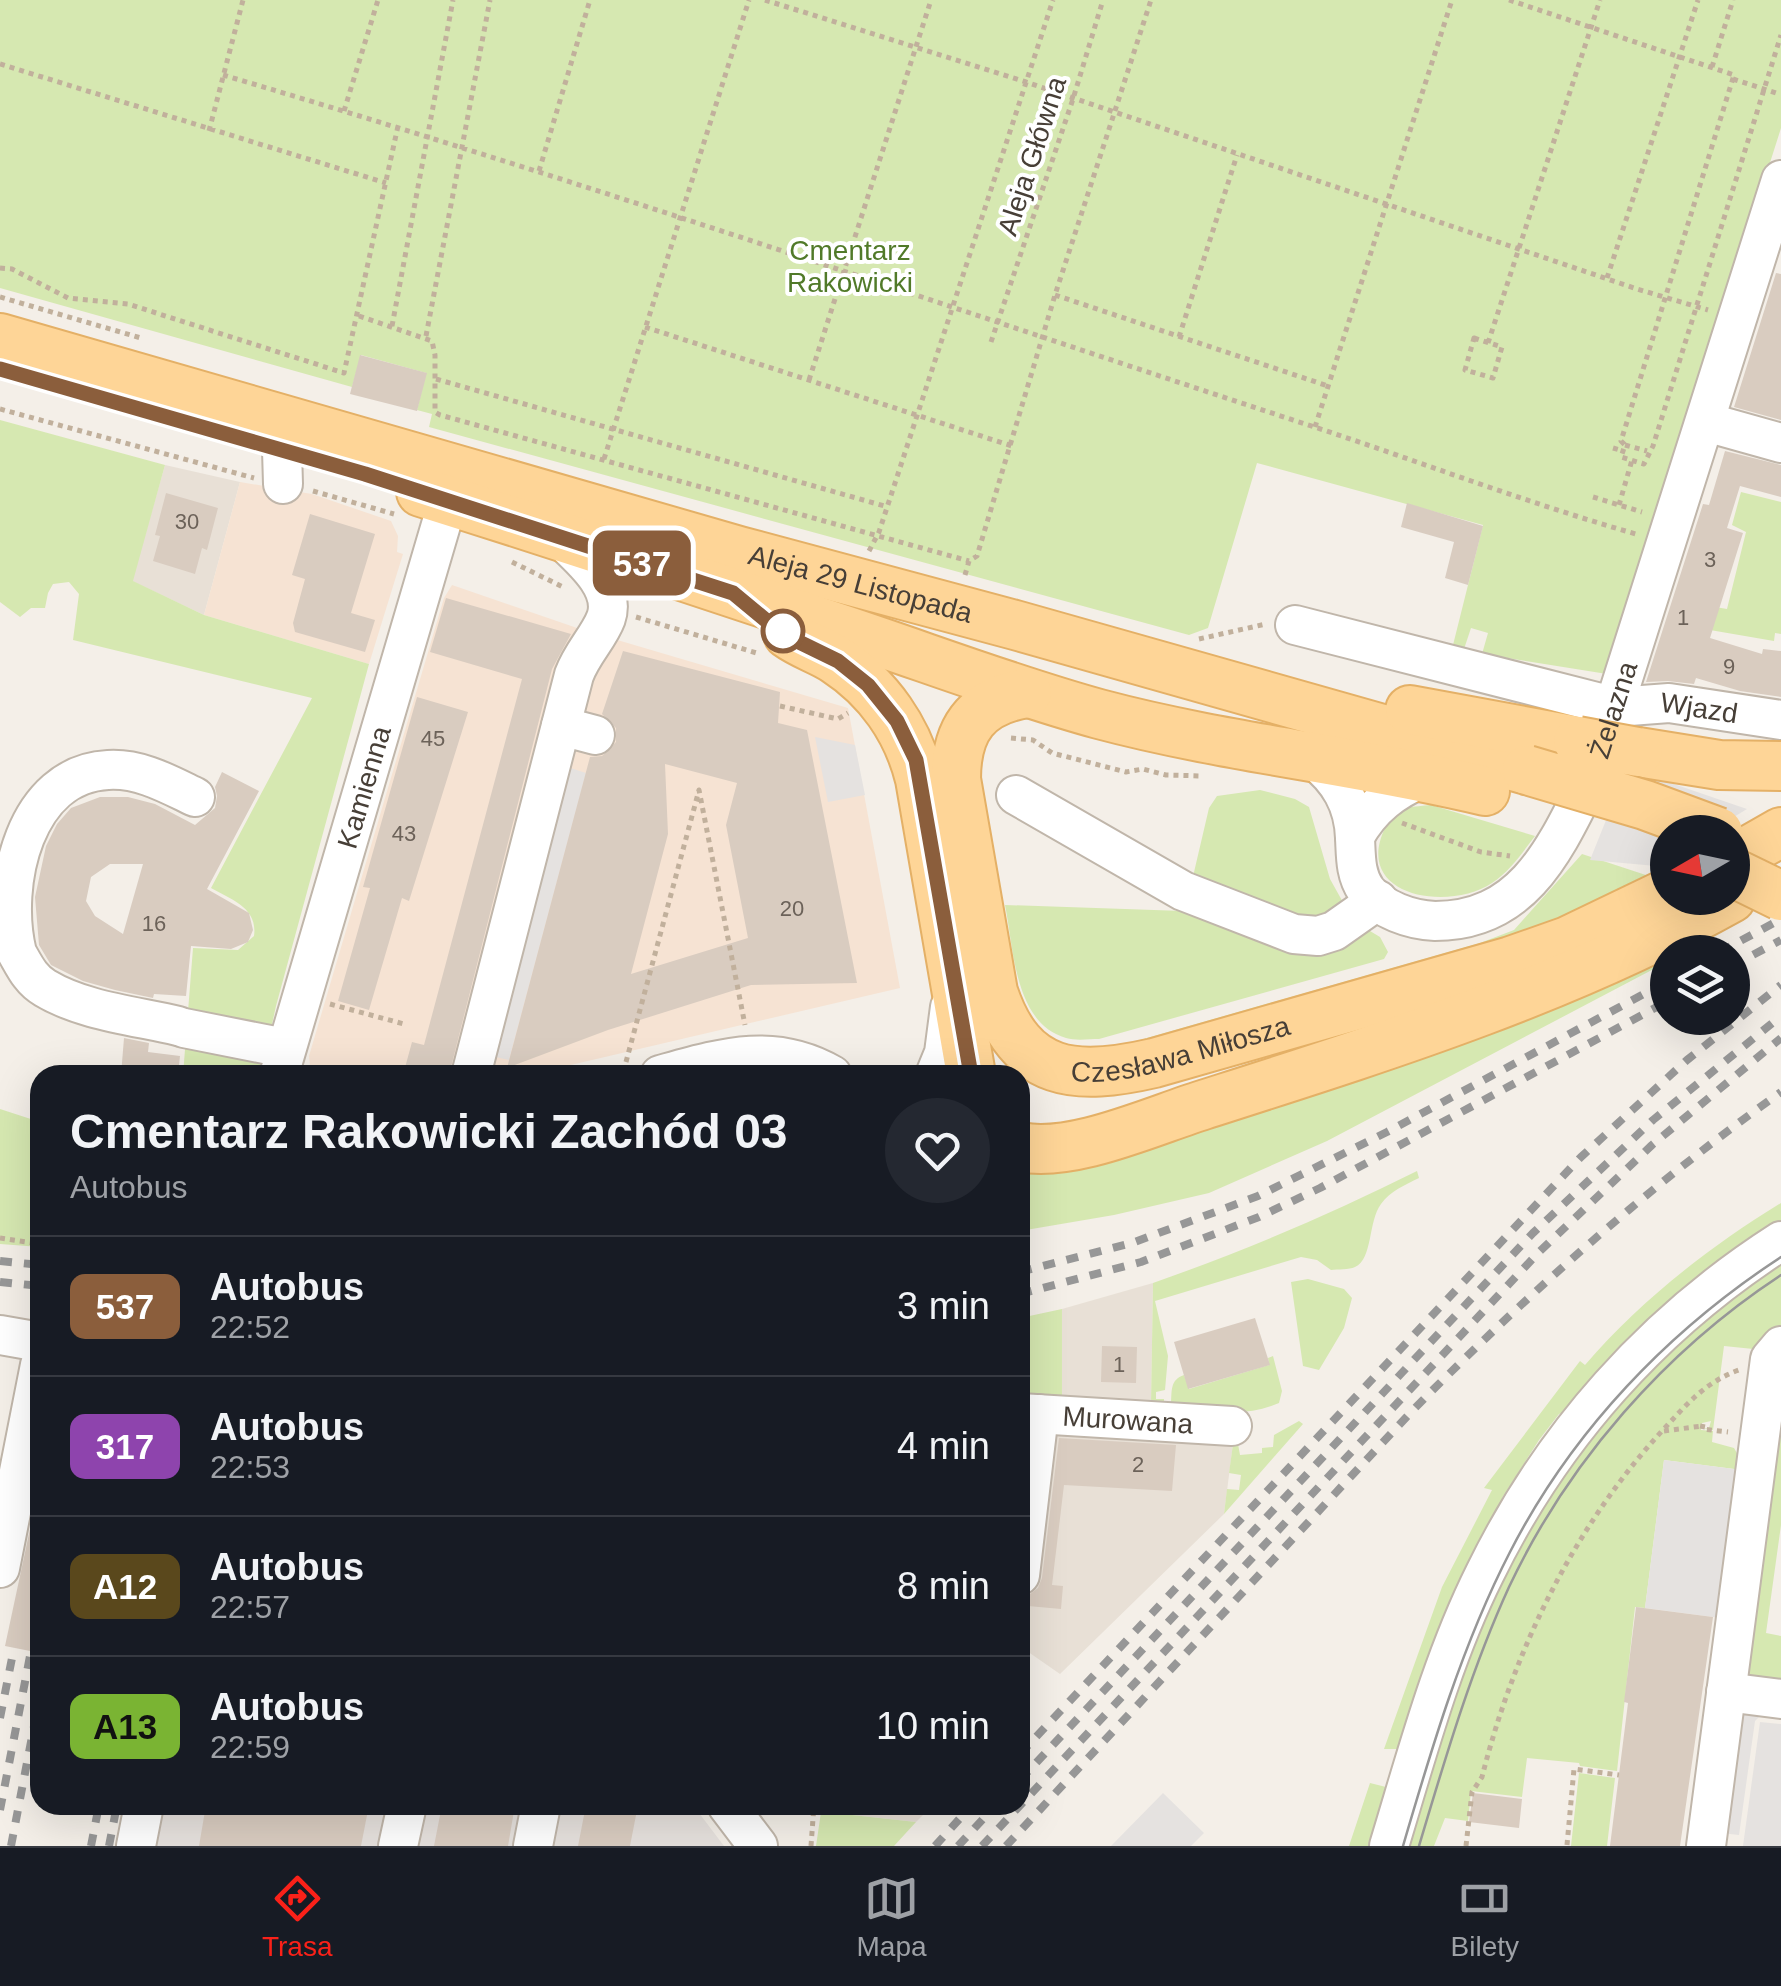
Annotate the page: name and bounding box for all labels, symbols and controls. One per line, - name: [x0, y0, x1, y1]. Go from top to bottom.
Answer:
- street label: Aleja Główna: [992, 72, 1072, 239]
- park label: Cmentarz Rakowicki: [787, 235, 913, 298]
- house number: 30: [175, 509, 199, 534]
- line badge: 537: [584, 530, 700, 596]
- street label: Aleja 29 Listopada: [745, 539, 976, 629]
- text: 537: [613, 544, 671, 583]
- house number: 3: [1704, 547, 1716, 572]
- house number: 1: [1677, 605, 1689, 630]
- unlabelled marker: [762, 610, 804, 652]
- house number: 9: [1723, 654, 1735, 679]
- street label: Żelazna: [1583, 657, 1643, 762]
- street label: Wjazd: [1658, 686, 1740, 729]
- street label: Kamienna: [331, 722, 397, 852]
- house number: 45: [421, 726, 445, 751]
- north arrow: [1650, 815, 1750, 915]
- map controls: [1650, 815, 1750, 1035]
- house number: 43: [392, 821, 416, 846]
- house number: 20: [780, 896, 804, 921]
- house number: 16: [142, 911, 166, 936]
- button: layers: [1650, 935, 1750, 1035]
- street label: Czesława Miłosza: [1070, 1009, 1294, 1088]
- button: heart: [885, 1098, 990, 1203]
- text: Cmentarz Rakowicki Zachód 03: [70, 1105, 788, 1158]
- text: Autobus: [70, 1169, 187, 1205]
- text: Autobus: [210, 1266, 364, 1308]
- text: 3 min: [897, 1285, 990, 1327]
- text: 537: [96, 1287, 154, 1326]
- text: 22:52: [210, 1309, 290, 1345]
- house number: 1: [1113, 1352, 1125, 1377]
- street label: Murowana: [1062, 1400, 1194, 1439]
- text: Autobus: [210, 1406, 364, 1448]
- text: 4 min: [897, 1425, 990, 1467]
- text: 317: [96, 1427, 154, 1466]
- text: 22:53: [210, 1449, 290, 1485]
- house number: 2: [1132, 1452, 1144, 1477]
- text: Autobus: [210, 1546, 364, 1588]
- text: 8 min: [897, 1565, 990, 1607]
- text: A12: [93, 1567, 157, 1606]
- text: 22:57: [210, 1589, 290, 1625]
- text: Autobus: [210, 1686, 364, 1728]
- text: 10 min: [876, 1705, 990, 1747]
- text: A13: [93, 1707, 157, 1746]
- text: 22:59: [210, 1729, 290, 1765]
- tab: Trasa: [262, 1871, 333, 1963]
- tab: Mapa: [857, 1871, 927, 1963]
- tab: Bilety: [1451, 1871, 1519, 1963]

